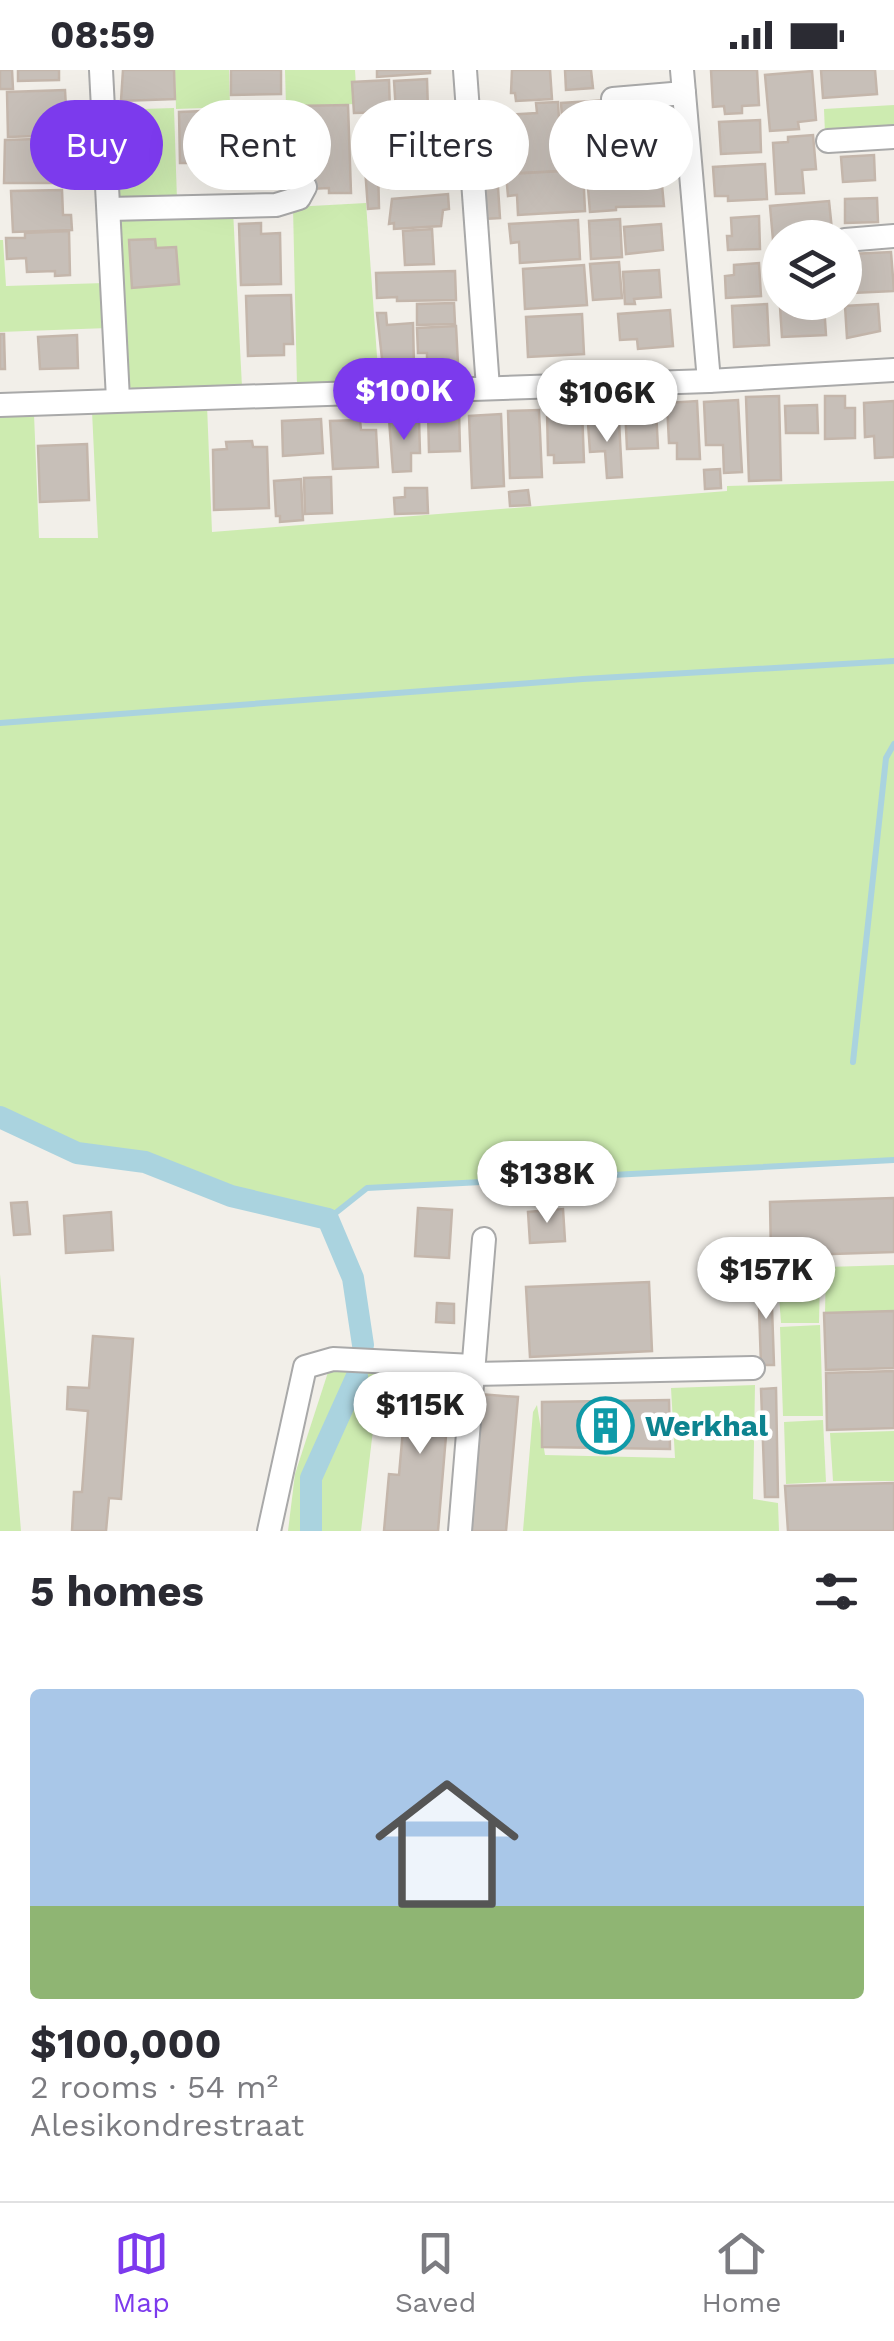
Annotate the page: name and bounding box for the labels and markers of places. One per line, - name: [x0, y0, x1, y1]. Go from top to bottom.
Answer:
- pin: $100K: [334, 358, 474, 443]
- pin: $106K: [537, 360, 677, 445]
- pin: $138K: [477, 1141, 617, 1226]
- pin: $157K: [696, 1237, 836, 1322]
- pin: $115K: [350, 1372, 490, 1457]
- building icon: Werkhal: [576, 1395, 636, 1455]
- place label: Werkhal: [645, 1408, 768, 1443]

